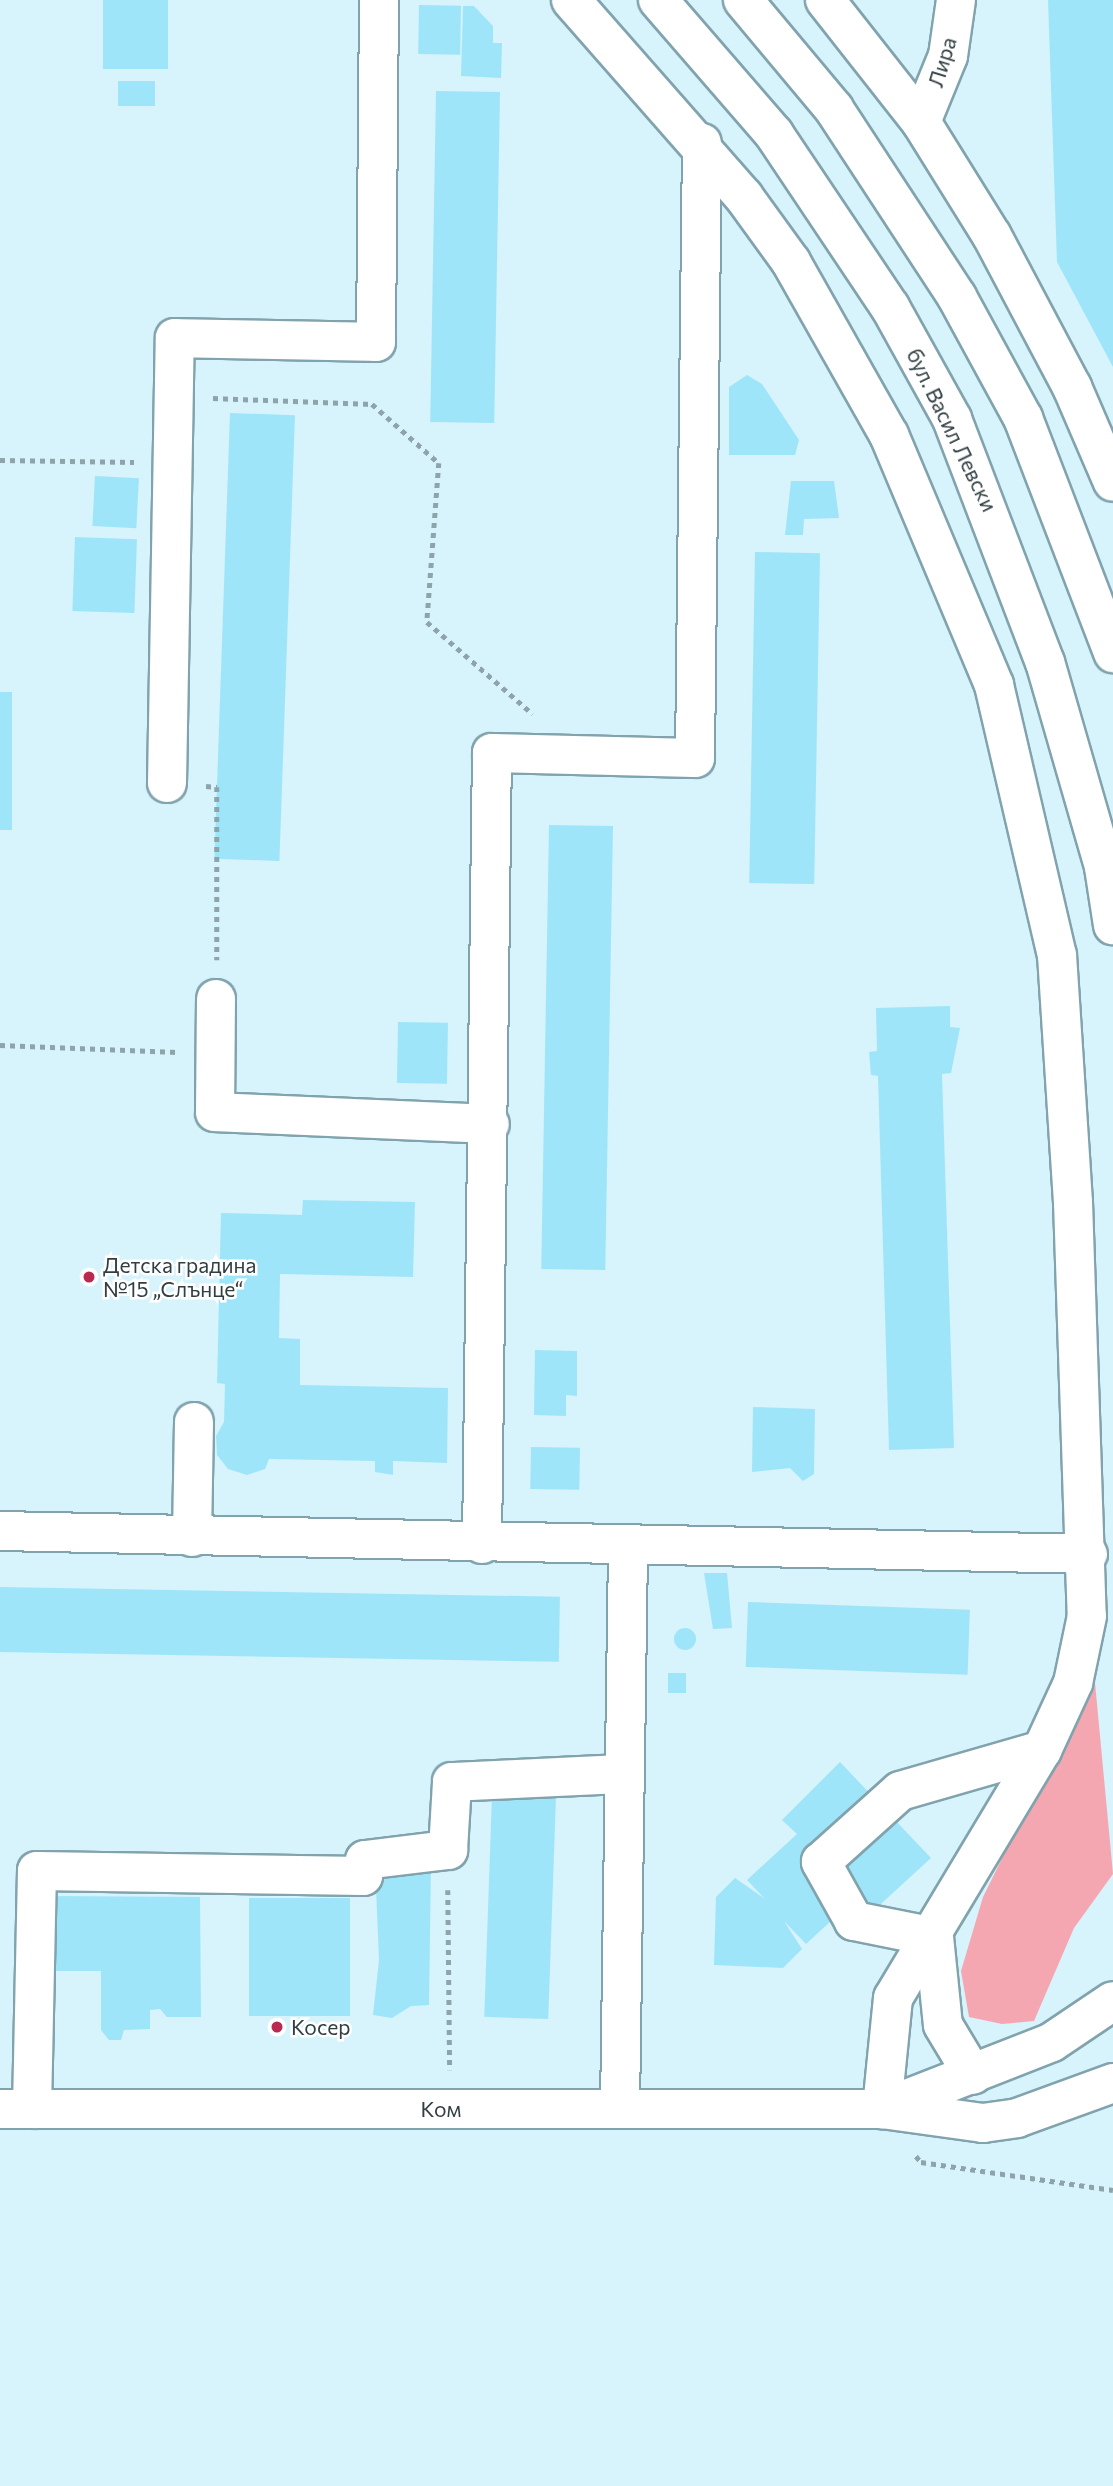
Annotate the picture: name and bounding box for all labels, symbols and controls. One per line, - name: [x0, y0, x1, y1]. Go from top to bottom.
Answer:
- street label: Лира: [922, 34, 962, 90]
- street label: бул. Васил Левски: [902, 344, 1002, 516]
- place label: Детска градина №15 „Слънце“: [103, 1252, 256, 1302]
- marker: Детска градина №15 „Слънце“: [81, 1269, 97, 1285]
- place label: Косер: [291, 2014, 351, 2040]
- marker: Косер: [269, 2019, 285, 2035]
- street label: Ком: [421, 2096, 461, 2122]

